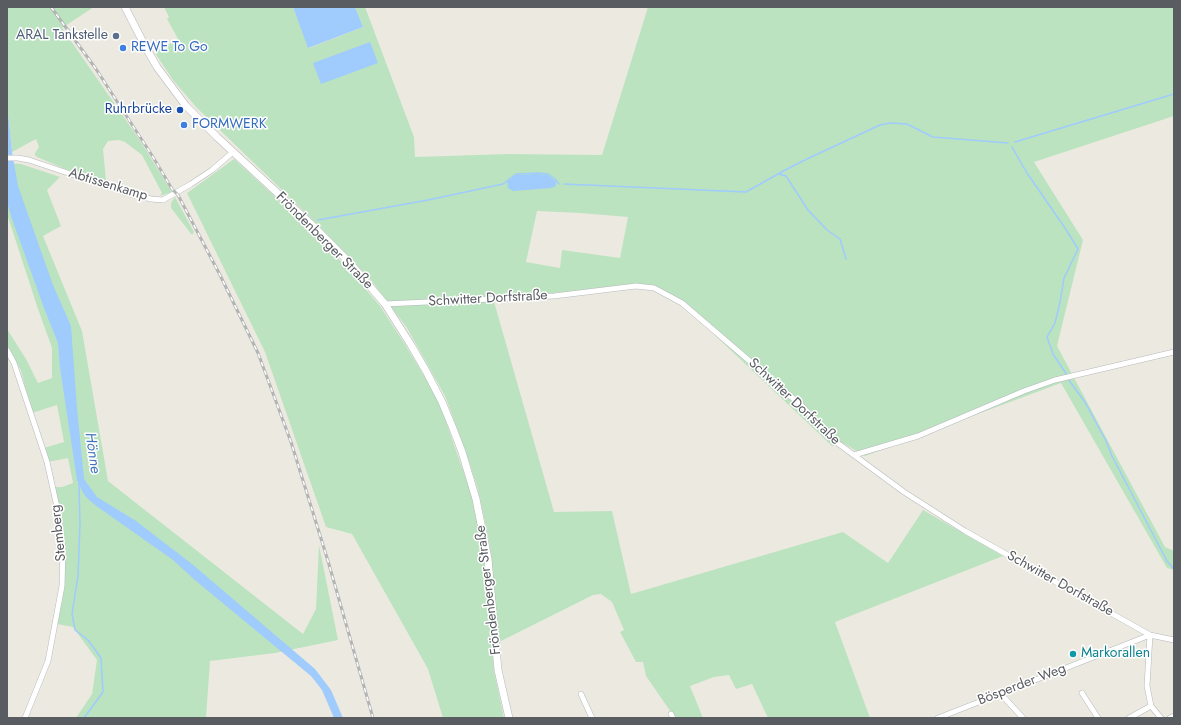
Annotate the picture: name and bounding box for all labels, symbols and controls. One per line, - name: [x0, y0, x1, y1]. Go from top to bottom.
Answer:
- place label: ARAL Tankstelle: [16, 28, 108, 44]
- marker: ARAL Tankstelle: [111, 31, 121, 41]
- place label: REWE To Go: [131, 40, 208, 56]
- marker: REWE To Go: [118, 43, 128, 53]
- place label: Ruhrbrücke: [105, 102, 172, 118]
- marker: Ruhrbrücke: [175, 105, 185, 115]
- place label: FORMWERK: [192, 117, 267, 133]
- marker: FORMWERK: [179, 120, 189, 130]
- street label: Abtissenkamp: [66, 165, 150, 205]
- street label: Fröndenberger Straße: [272, 189, 376, 293]
- street label: Schwitter Dorfstraße: [428, 287, 548, 311]
- street label: Schwitter Dorfstraße: [745, 355, 843, 449]
- water label: Hönne: [80, 431, 104, 475]
- street label: Stemberg: [48, 504, 70, 562]
- street label: Fröndenberger Straße: [473, 524, 505, 656]
- street label: Schwitter Dorfstraße: [1004, 548, 1116, 620]
- place label: Markorallen: [1081, 646, 1150, 662]
- marker: Markorallen: [1068, 649, 1078, 659]
- street label: Bösperder Weg: [975, 660, 1069, 710]

